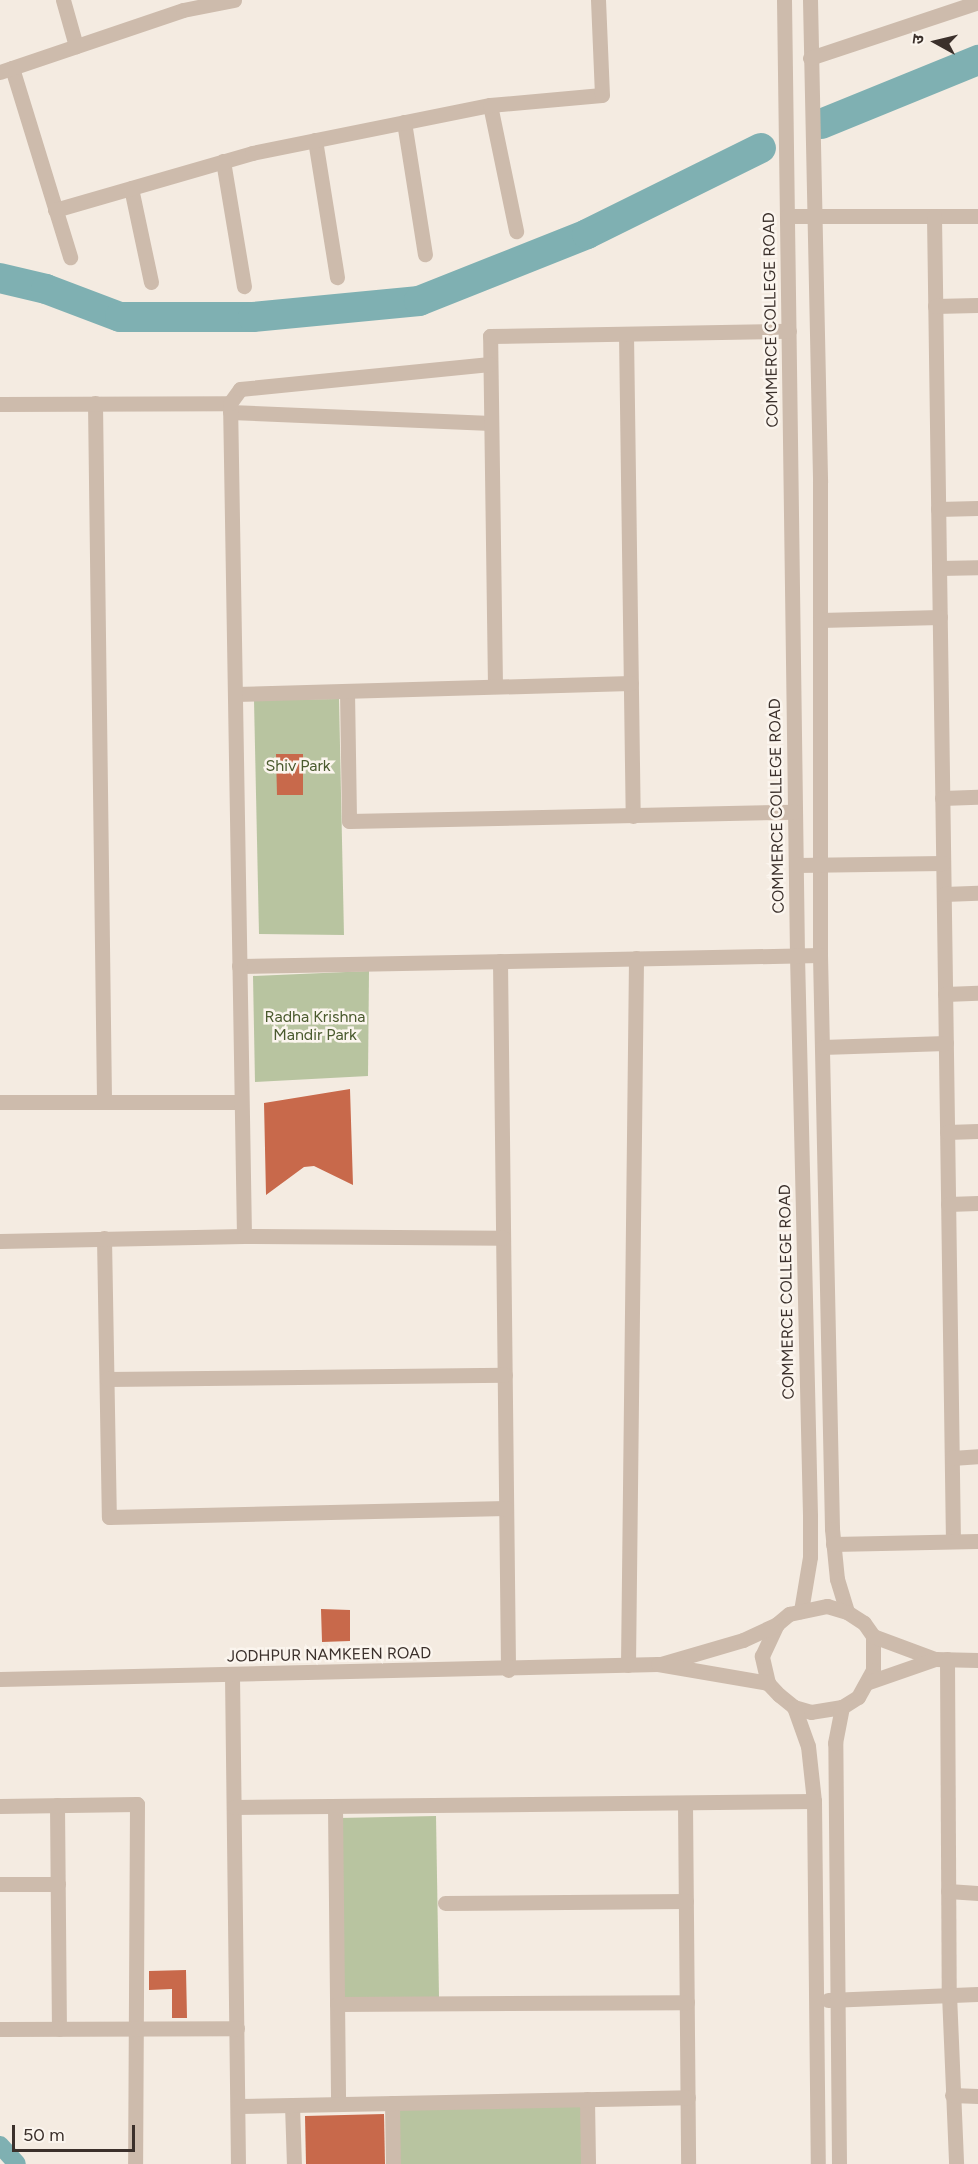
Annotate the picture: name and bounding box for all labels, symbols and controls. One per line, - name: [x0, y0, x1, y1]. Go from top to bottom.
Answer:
- north arrow: [906, 12, 966, 72]
- text: उ: [908, 33, 928, 45]
- street label: COMMERCE COLLEGE ROAD: [760, 212, 782, 428]
- street label: COMMERCE COLLEGE ROAD: [766, 698, 788, 914]
- park label: Shiv Park: [265, 756, 331, 776]
- park label: Radha Krishna Mandir Park: [265, 1007, 365, 1045]
- street label: COMMERCE COLLEGE ROAD: [776, 1184, 798, 1400]
- street label: JODHPUR NAMKEEN ROAD: [227, 1644, 431, 1666]
- scale bar: [15, 2113, 138, 2151]
- text: 50 m: [23, 2124, 65, 2146]

